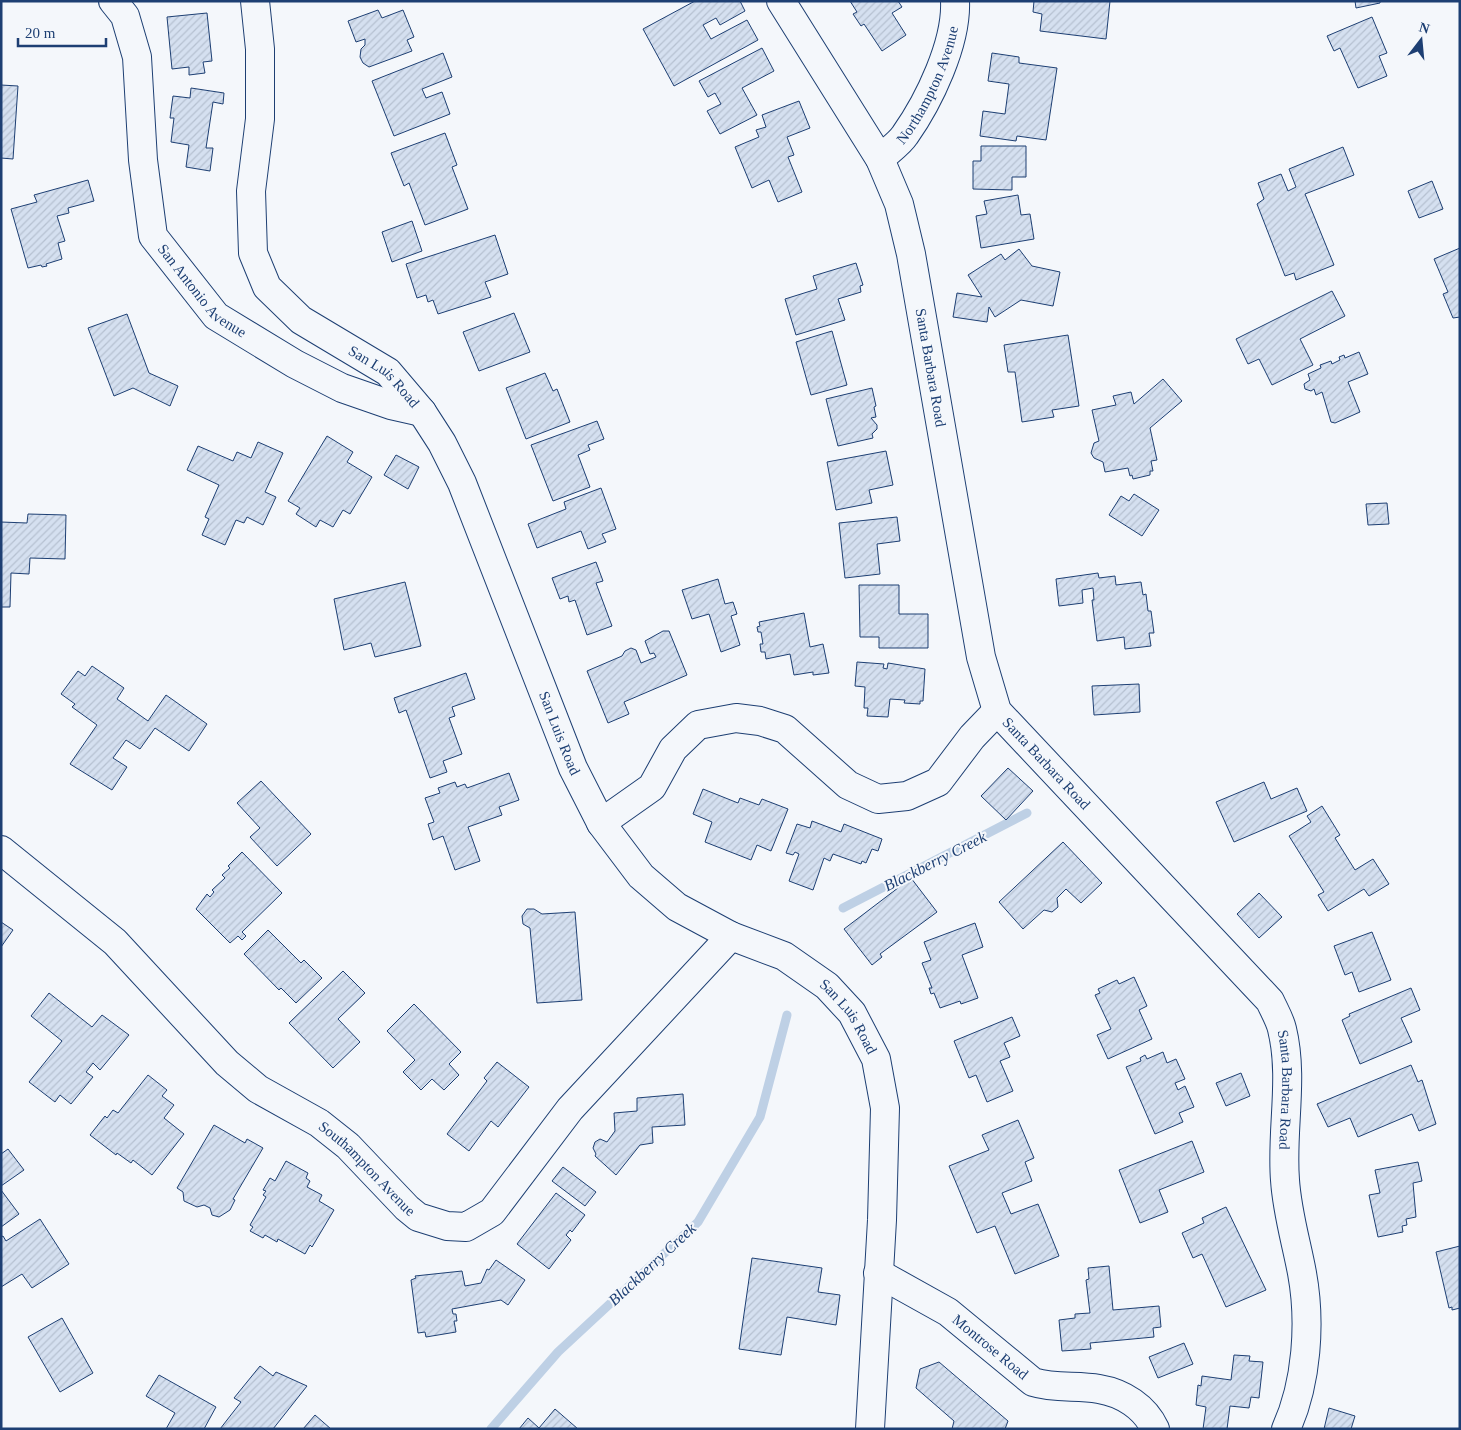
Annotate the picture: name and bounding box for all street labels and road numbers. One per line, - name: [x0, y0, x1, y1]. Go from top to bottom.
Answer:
- street label: Northampton Avenue: [893, 24, 961, 147]
- street label: San Antonio Avenue: [155, 241, 249, 341]
- street label: Santa Barbara Road: [913, 307, 949, 429]
- street label: San Luis Road: [346, 342, 423, 411]
- street label: San Luis Road: [536, 689, 583, 778]
- street label: Santa Barbara Road: [999, 714, 1094, 813]
- street label: San Luis Road: [817, 976, 880, 1057]
- street label: Santa Barbara Road: [1274, 1028, 1295, 1150]
- street label: Southampton Avenue: [316, 1118, 419, 1219]
- street label: Montrose Road: [949, 1311, 1032, 1383]

